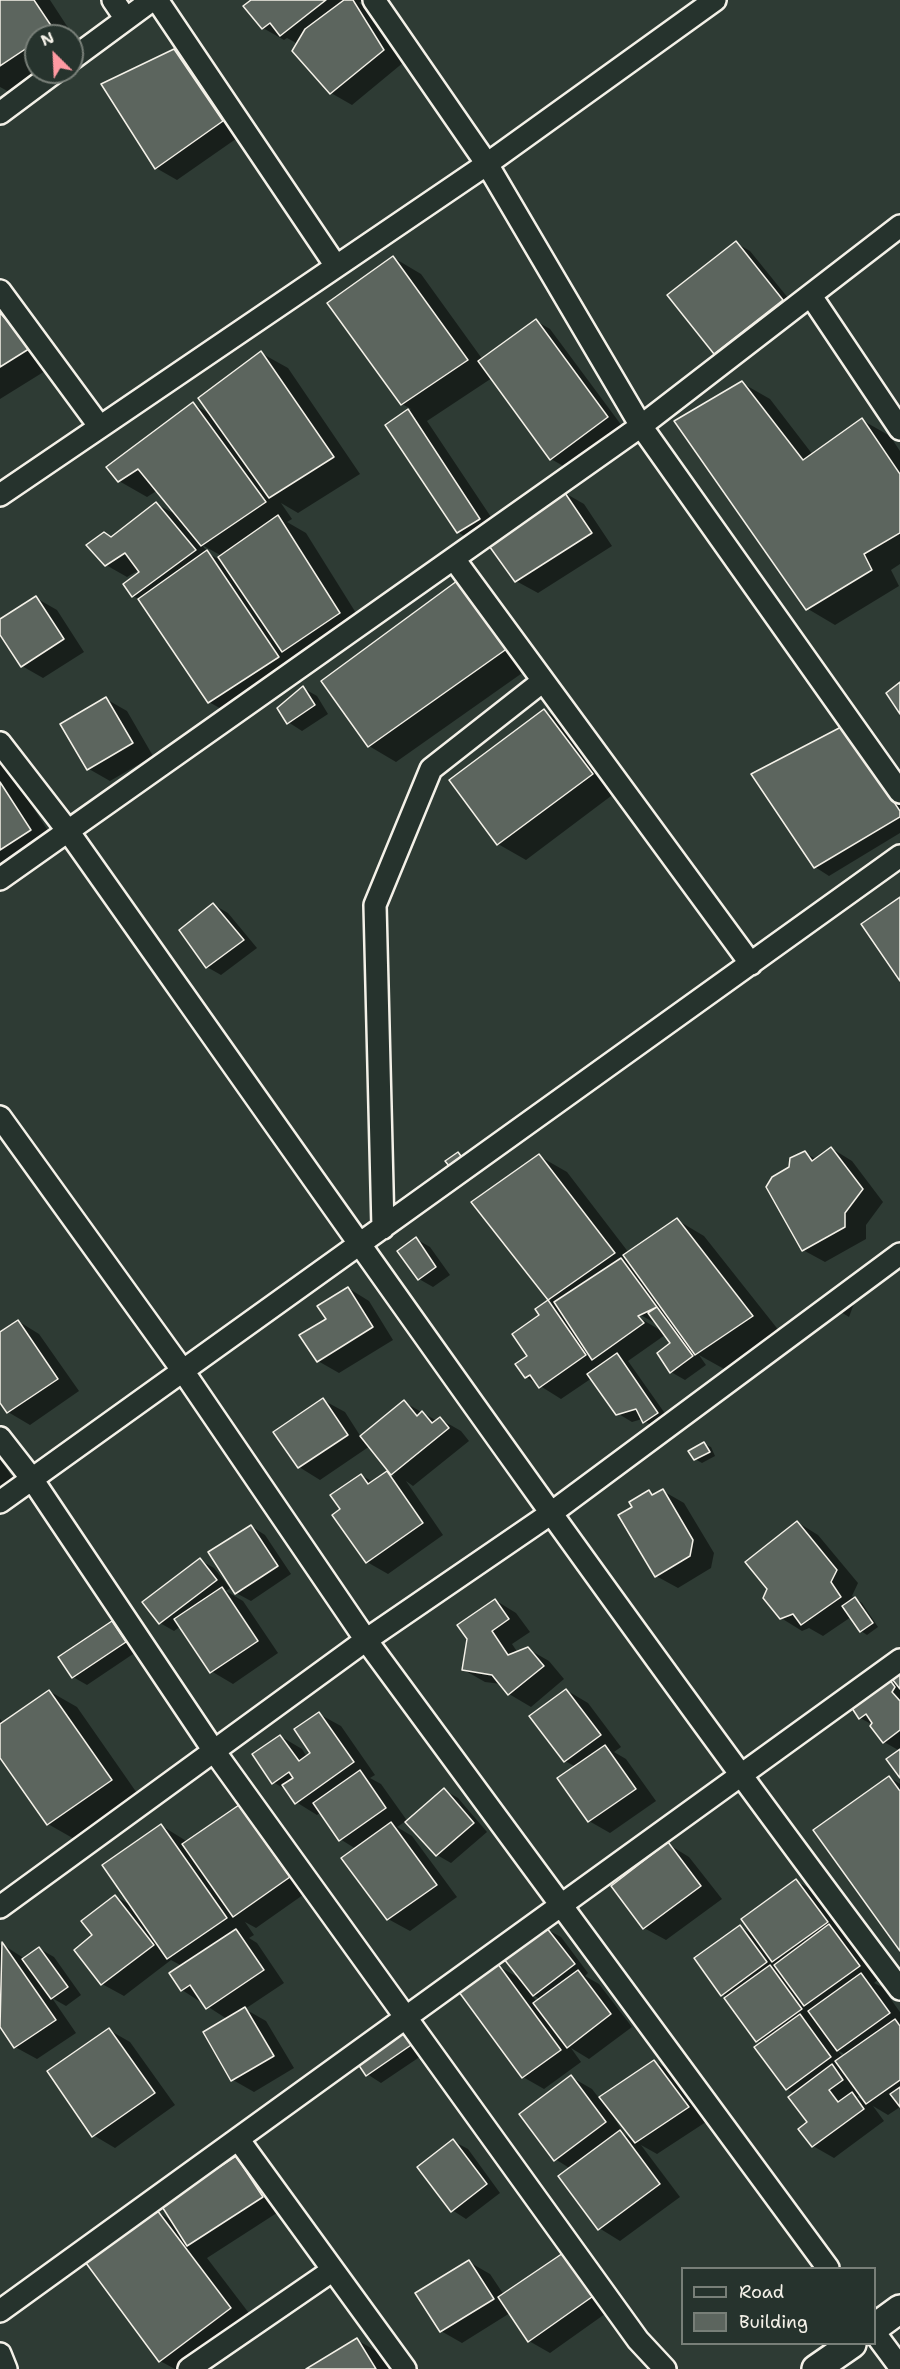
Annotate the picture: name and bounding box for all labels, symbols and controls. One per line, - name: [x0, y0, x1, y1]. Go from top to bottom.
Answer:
- north arrow: [24, 24, 84, 84]
- text: N: [37, 27, 57, 51]
- legend: [681, 2267, 876, 2345]
- text: Road: [739, 2280, 784, 2304]
- text: Building: [739, 2310, 808, 2334]

